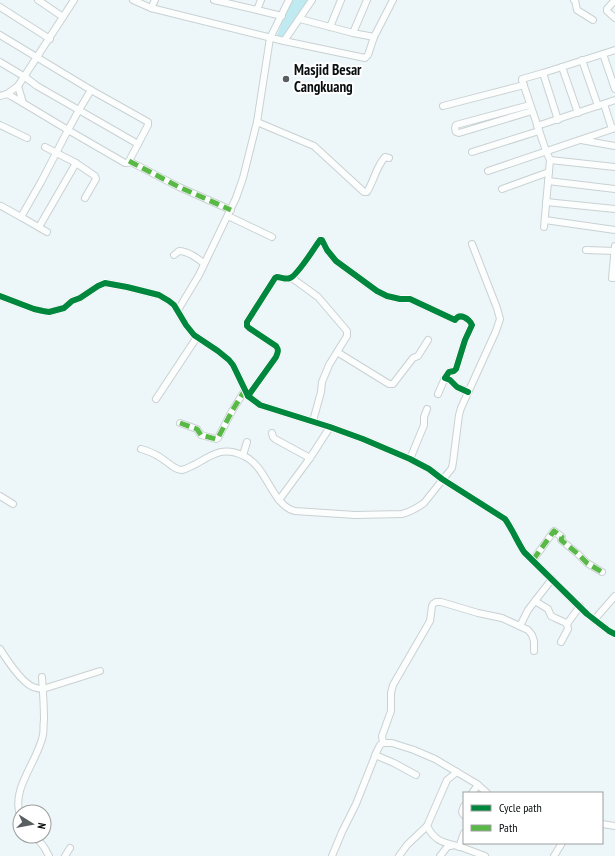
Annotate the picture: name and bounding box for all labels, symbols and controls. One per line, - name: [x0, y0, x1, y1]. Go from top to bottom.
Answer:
- place label: Masjid Besar Cangkuang: [294, 60, 362, 96]
- marker: Masjid Besar Cangkuang: [281, 74, 291, 84]
- legend: [463, 792, 603, 844]
- text: Cycle path: [499, 800, 542, 815]
- north arrow: [12, 804, 52, 844]
- text: Path: [499, 820, 517, 835]
- text: N: [34, 822, 49, 830]

